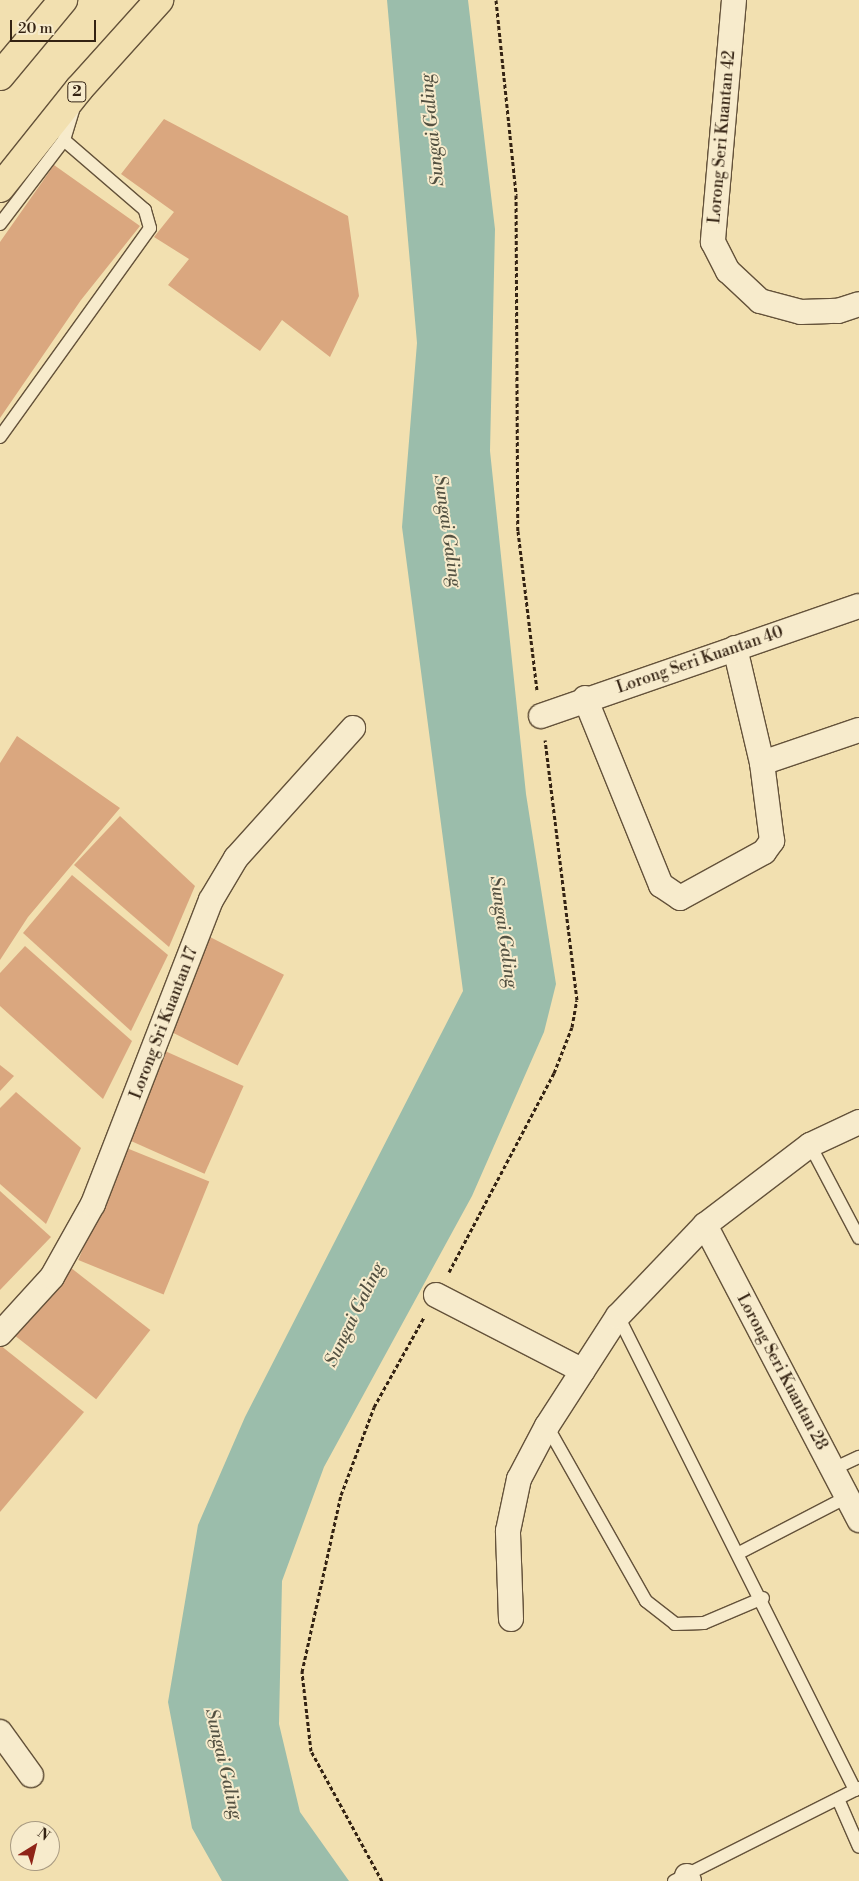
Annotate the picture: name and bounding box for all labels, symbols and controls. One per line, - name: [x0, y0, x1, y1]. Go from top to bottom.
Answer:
- scale bar: [12, 10, 99, 42]
- text: 20 m: [18, 19, 53, 38]
- street label: Lorong Seri Kuantan 42: [705, 50, 739, 224]
- water label: Sungai Galing: [416, 73, 450, 187]
- road number: 2: [67, 80, 87, 104]
- water label: Sungai Galing: [428, 473, 466, 589]
- street label: Lorong Seri Kuantan 40: [614, 622, 786, 698]
- water label: Sungai Galing: [484, 874, 522, 990]
- street label: Lorong Sri Kuantan 17: [126, 944, 202, 1102]
- water label: Sungai Galing: [320, 1259, 390, 1371]
- street label: Lorong Seri Kuantan 28: [733, 1291, 831, 1453]
- water label: Sungai Galing: [200, 1706, 246, 1822]
- north arrow: [10, 1821, 60, 1871]
- text: N: [33, 1824, 53, 1845]

